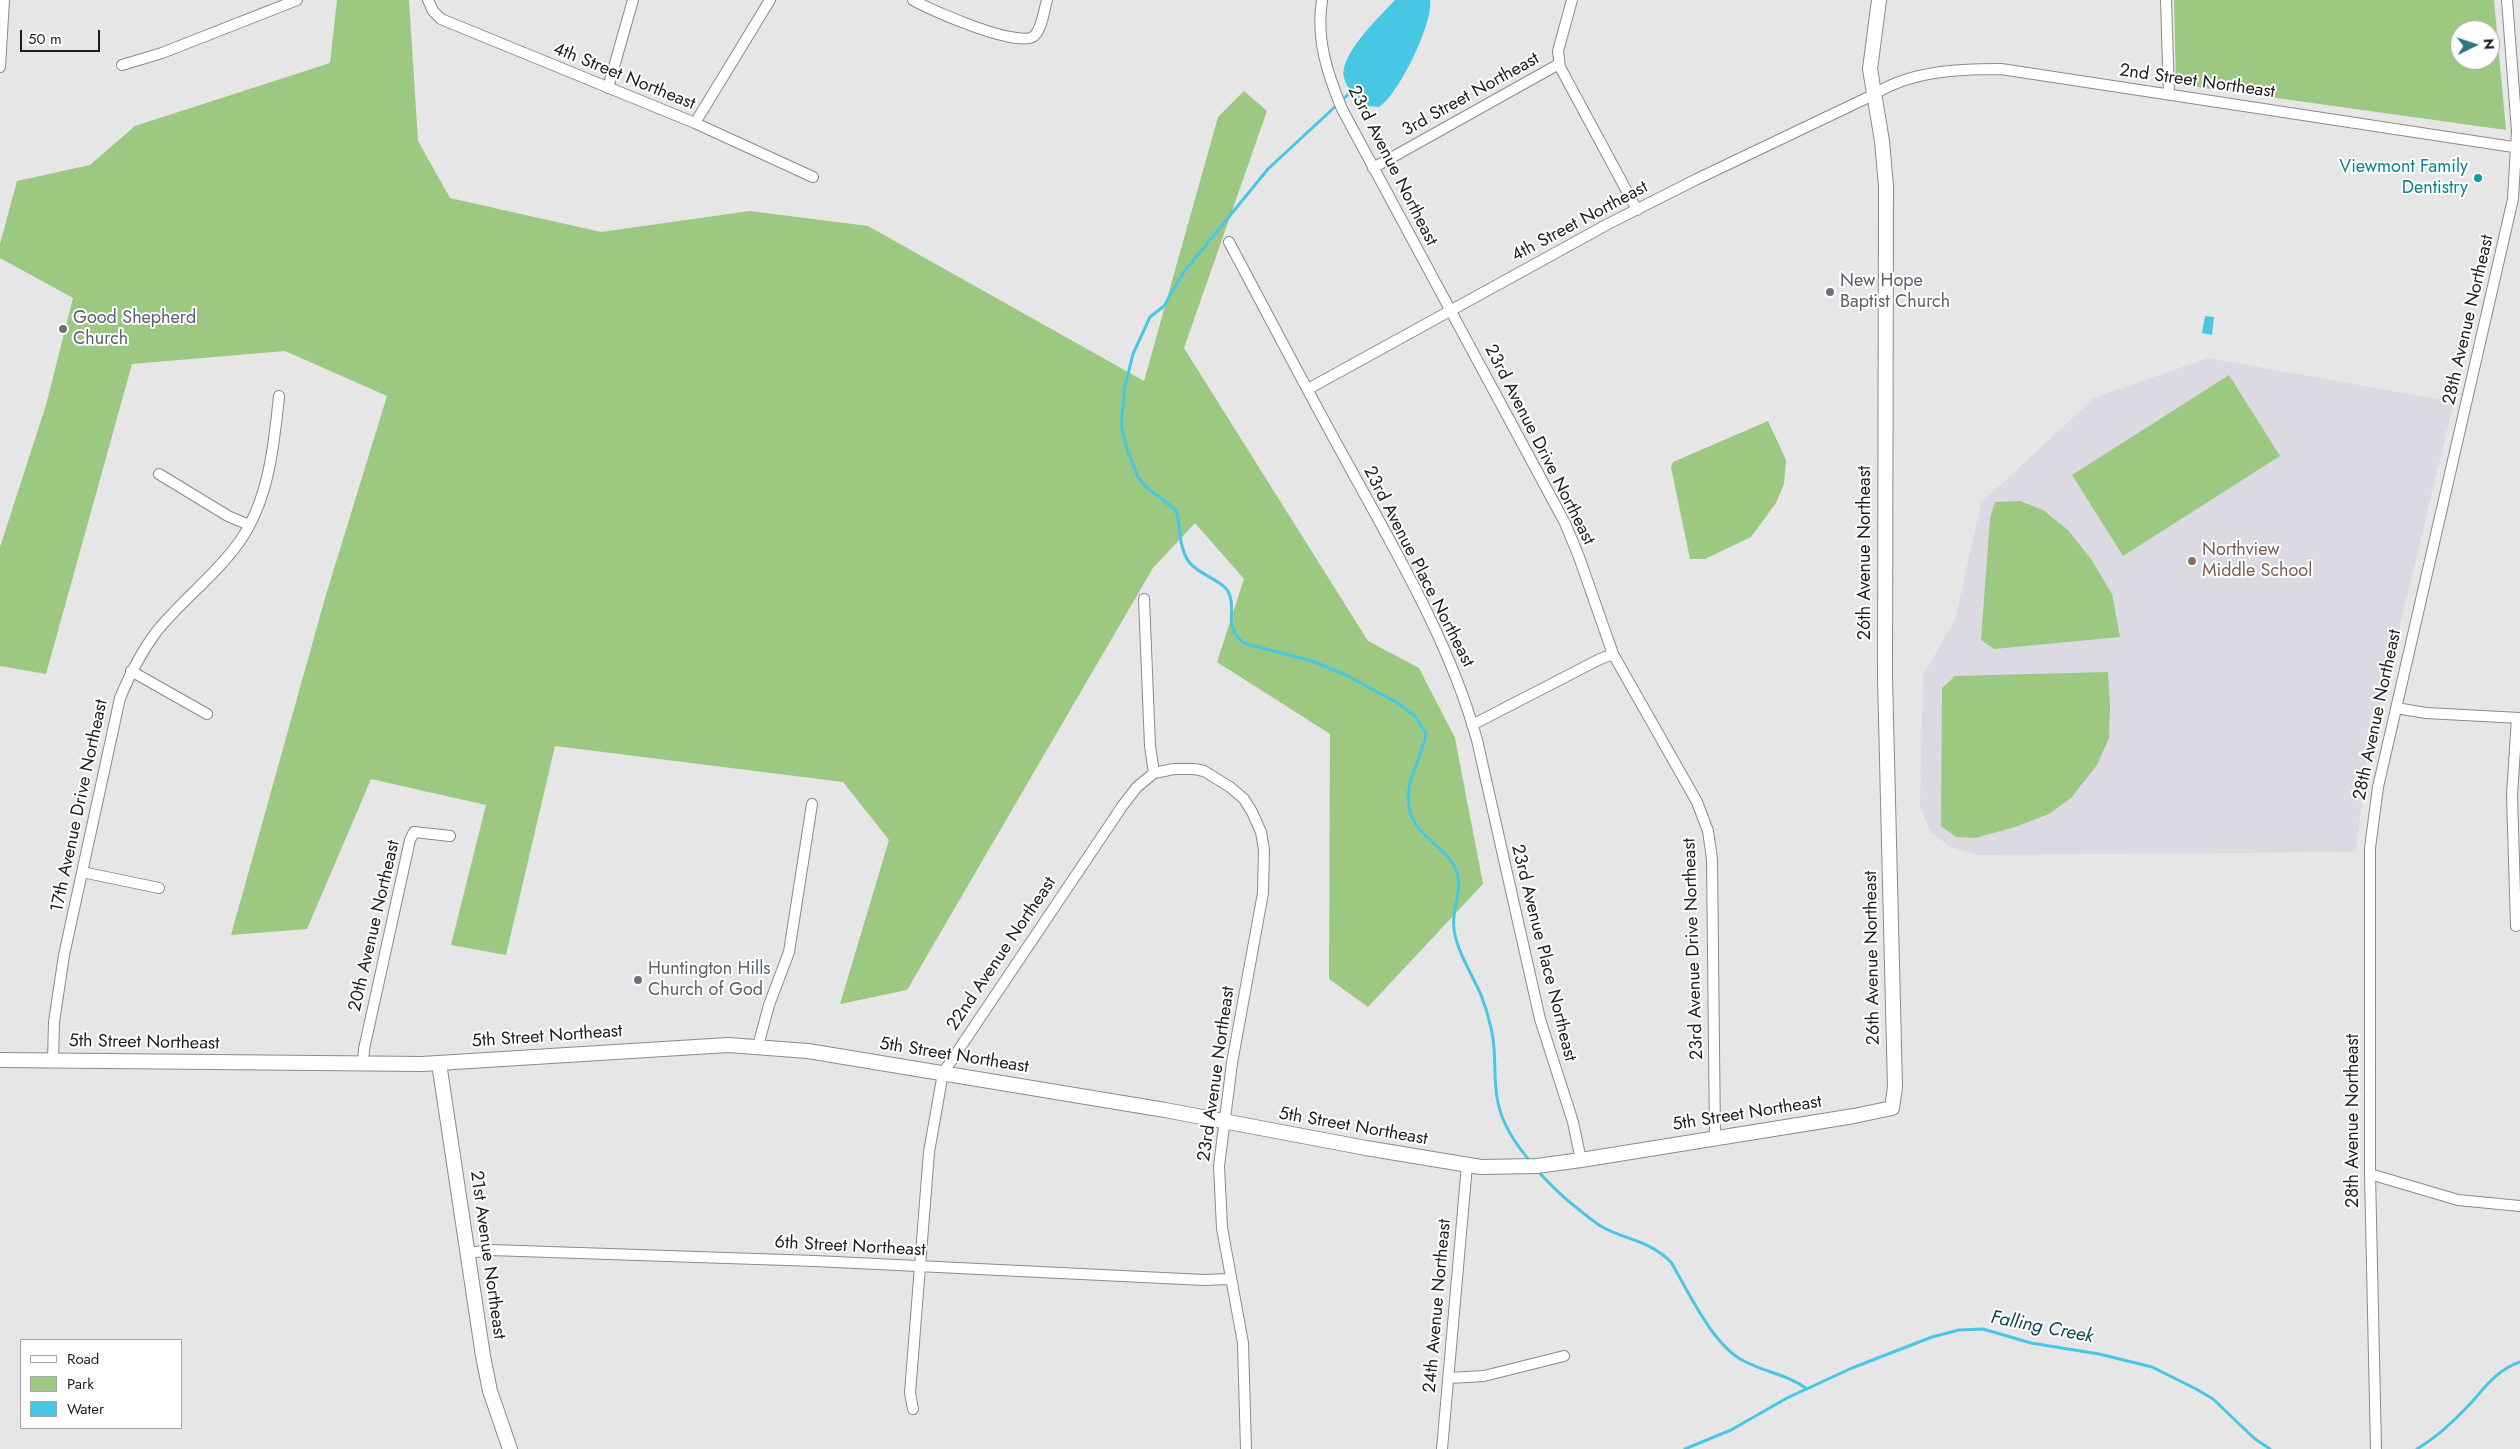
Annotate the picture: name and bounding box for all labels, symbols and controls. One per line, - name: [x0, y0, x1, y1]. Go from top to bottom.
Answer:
- scale bar: [22, 20, 102, 52]
- north arrow: [2450, 20, 2500, 70]
- text: 50 m: [28, 28, 62, 50]
- text: N: [2479, 38, 2499, 50]
- street label: 4th Street Northeast: [550, 39, 698, 115]
- street label: 3rd Street Northeast: [1399, 48, 1543, 142]
- street label: 2nd Street Northeast: [2118, 60, 2276, 104]
- street label: 23rd Avenue Northeast: [1342, 82, 1442, 250]
- place label: Viewmont Family Dentistry: [2339, 157, 2468, 200]
- marker: Viewmont Family Dentistry: [2472, 172, 2484, 184]
- street label: 4th Street Northeast: [1508, 177, 1652, 267]
- street label: 28th Avenue Northeast: [2439, 233, 2499, 407]
- place label: New Hope Baptist Church: [1840, 271, 1950, 314]
- marker: New Hope Baptist Church: [1824, 286, 1836, 298]
- place label: Good Shepherd Church: [73, 308, 196, 350]
- marker: Good Shepherd Church: [57, 323, 69, 335]
- street label: 23rd Avenue Drive Northeast: [1479, 341, 1599, 549]
- street label: 23rd Avenue Place Northeast: [1358, 463, 1478, 671]
- street label: 26th Avenue Northeast: [1855, 466, 1877, 640]
- place label: Northview Middle School: [2202, 540, 2312, 582]
- marker: Northview Middle School: [2186, 555, 2198, 567]
- street label: 28th Avenue Northeast: [2349, 628, 2407, 802]
- street label: 17th Avenue Drive Northeast: [47, 698, 113, 914]
- street label: 20th Avenue Northeast: [345, 838, 405, 1014]
- street label: 23rd Avenue Drive Northeast: [1679, 838, 1709, 1060]
- street label: 23rd Avenue Place Northeast: [1506, 842, 1580, 1064]
- street label: 26th Avenue Northeast: [1861, 871, 1885, 1045]
- street label: 22nd Avenue Northeast: [943, 873, 1061, 1035]
- place label: Huntington Hills Church of God: [648, 959, 771, 1002]
- marker: Huntington Hills Church of God: [632, 974, 644, 986]
- street label: 23rd Avenue Northeast: [1194, 985, 1240, 1163]
- street label: 5th Street Northeast: [471, 1021, 623, 1053]
- street label: 5th Street Northeast: [68, 1031, 220, 1055]
- street label: 5th Street Northeast: [878, 1034, 1030, 1078]
- street label: 28th Avenue Northeast: [2343, 1034, 2365, 1208]
- street label: 5th Street Northeast: [1671, 1092, 1823, 1136]
- street label: 5th Street Northeast: [1277, 1103, 1429, 1151]
- street label: 21st Avenue Northeast: [464, 1169, 510, 1341]
- street label: 24th Avenue Northeast: [1420, 1218, 1456, 1394]
- street label: 6th Street Northeast: [774, 1232, 926, 1262]
- water label: Falling Creek: [1989, 1307, 2095, 1349]
- legend: [20, 1339, 182, 1429]
- text: Road: [67, 1348, 99, 1370]
- text: Park: [67, 1373, 94, 1395]
- text: Water: [67, 1398, 104, 1420]

